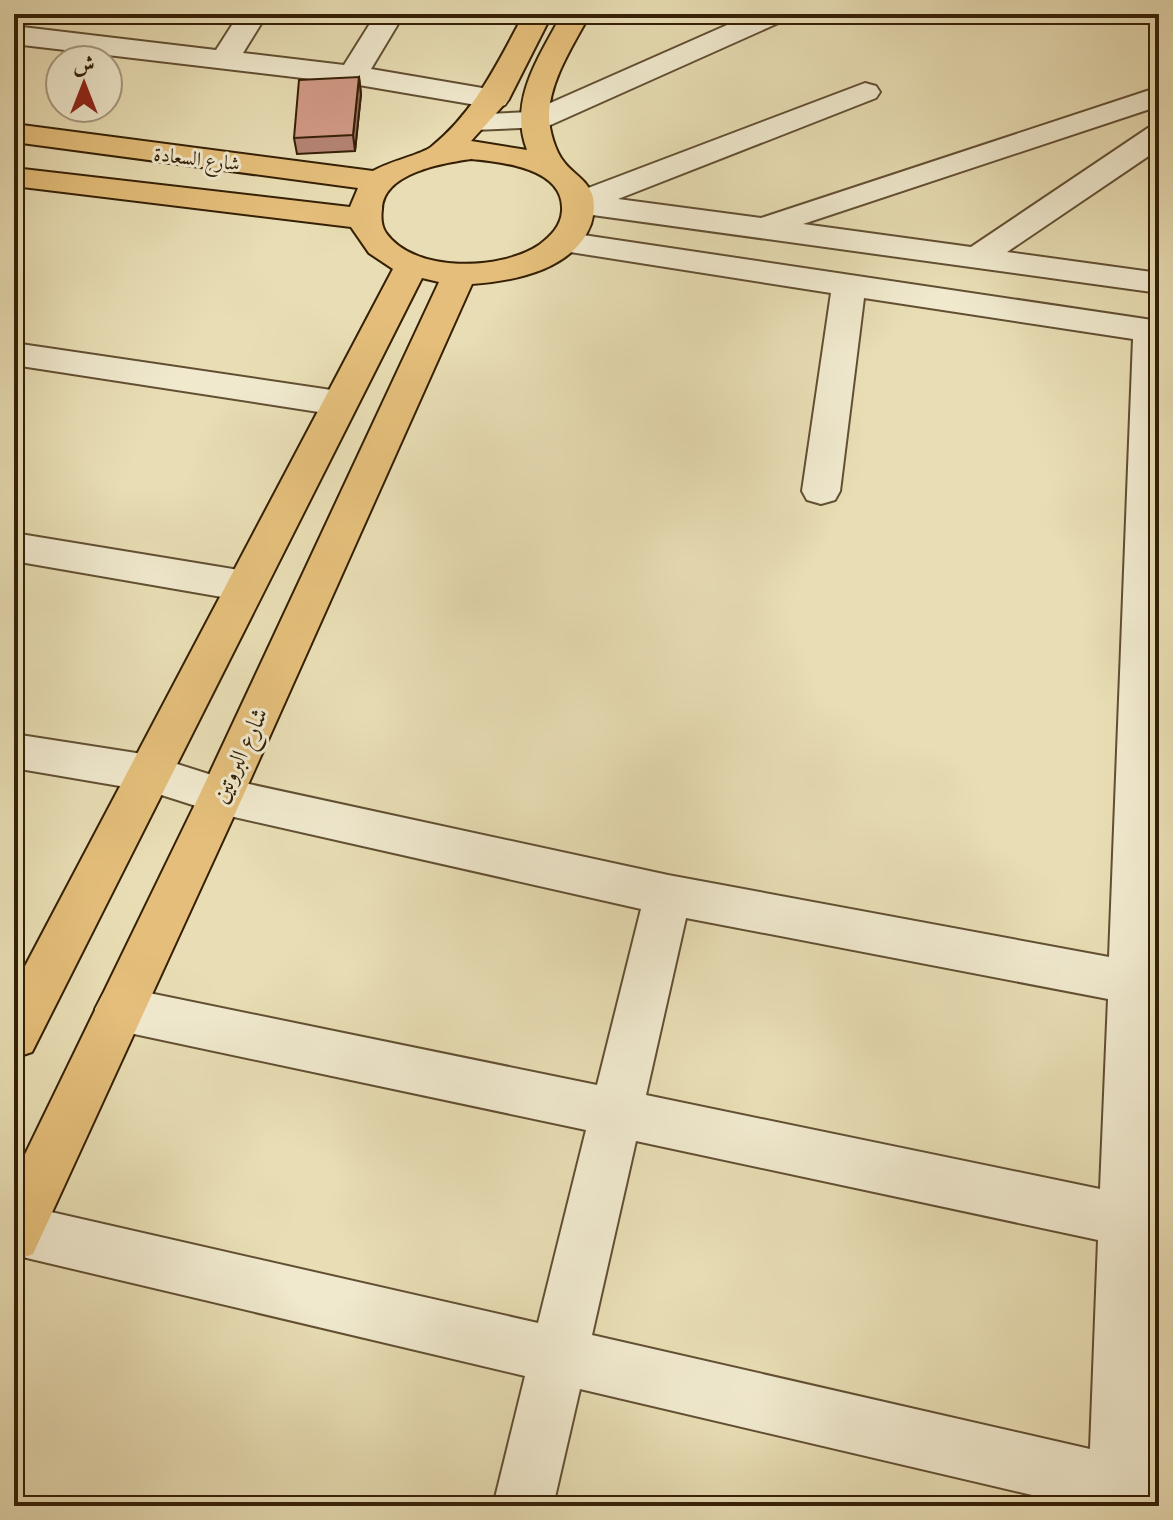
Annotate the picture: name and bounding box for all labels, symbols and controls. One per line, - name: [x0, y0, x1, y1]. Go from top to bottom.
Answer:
- north arrow: [44, 44, 124, 124]
- text: ش: [73, 48, 95, 80]
- street label: شارع السعادة: [152, 138, 242, 182]
- street label: شارع البروتين: [202, 701, 279, 810]

